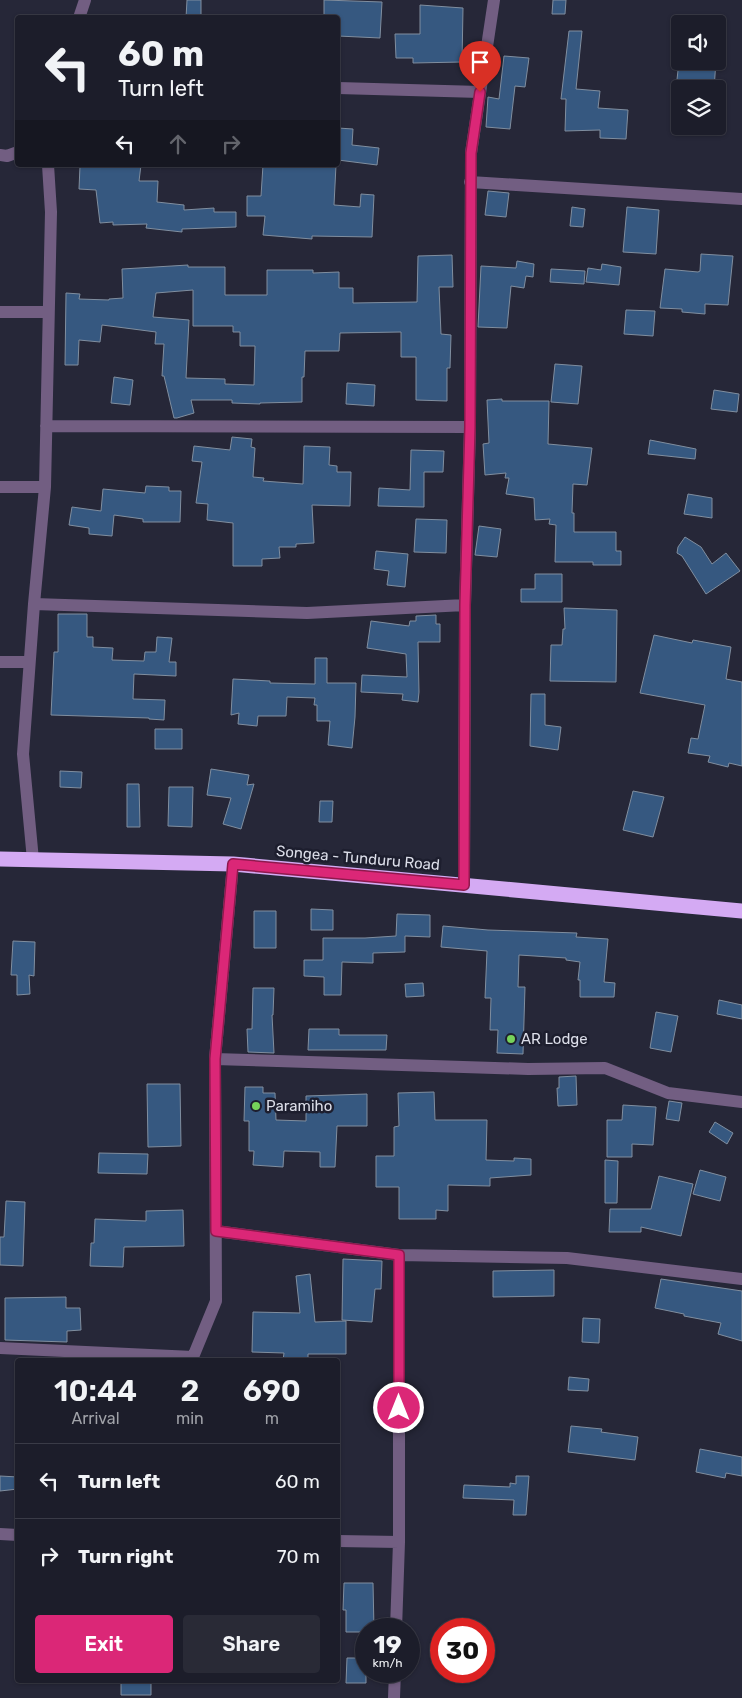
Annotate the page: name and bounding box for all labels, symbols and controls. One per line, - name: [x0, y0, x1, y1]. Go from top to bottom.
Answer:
- map controls: [671, 15, 726, 135]
- button: sound: [671, 15, 726, 70]
- text: 60 m: [118, 33, 204, 75]
- icon: left: [35, 35, 100, 100]
- pin: [459, 41, 501, 92]
- icon: arrive: [466, 48, 494, 76]
- text: Turn left: [118, 75, 204, 102]
- button: layers: [671, 80, 726, 135]
- icon: left: [111, 130, 139, 158]
- icon: ahead: [164, 130, 192, 158]
- icon: right: [217, 130, 245, 158]
- street label: Songea - Tunduru Road: [275, 842, 441, 874]
- place label: AR Lodge: [521, 1030, 588, 1048]
- marker: AR Lodge: [505, 1033, 517, 1045]
- place label: Paramiho: [266, 1097, 332, 1115]
- marker: Paramiho: [250, 1100, 262, 1112]
- text: 10:44: [54, 1373, 137, 1409]
- text: 2: [180, 1373, 199, 1409]
- text: 690: [243, 1373, 301, 1409]
- position arrow: [372, 1381, 424, 1433]
- text: Arrival: [72, 1409, 120, 1428]
- text: min: [176, 1409, 204, 1428]
- text: m: [265, 1409, 279, 1428]
- icon: left: [35, 1467, 63, 1495]
- text: Turn left: [78, 1470, 160, 1493]
- text: 60 m: [275, 1470, 320, 1493]
- icon: right: [35, 1542, 63, 1570]
- text: Turn right: [78, 1545, 173, 1568]
- text: 70 m: [277, 1545, 320, 1568]
- button: Exit: [35, 1615, 173, 1673]
- button: Share: [183, 1615, 320, 1673]
- speed limit sign: 30: [430, 1618, 495, 1683]
- text: 19: [373, 1630, 402, 1659]
- text: km/h: [373, 1656, 402, 1670]

